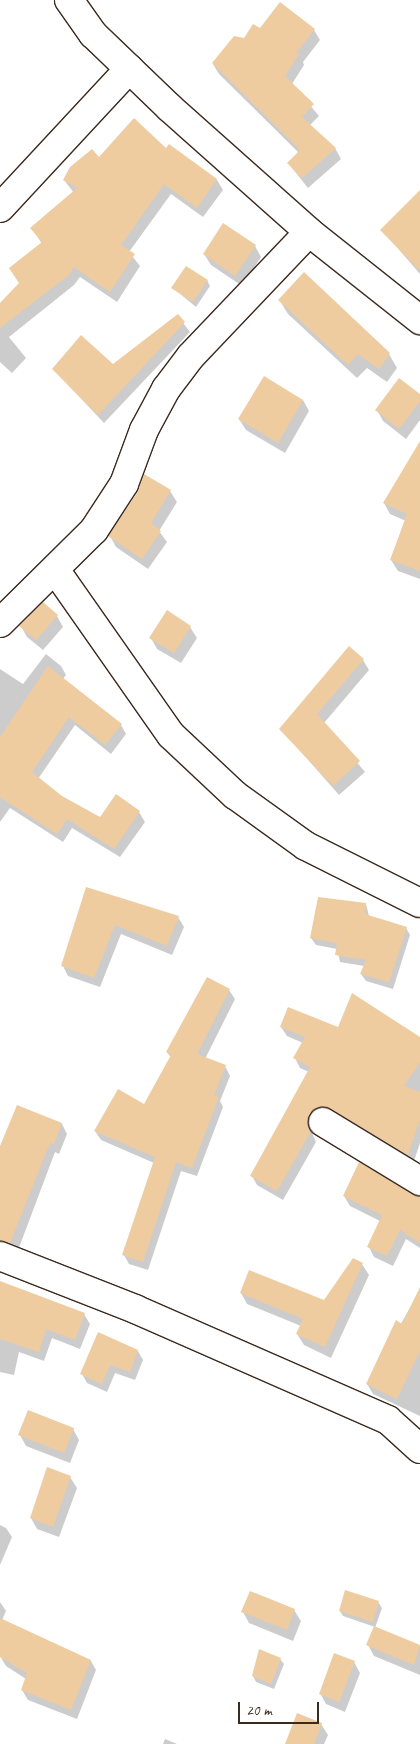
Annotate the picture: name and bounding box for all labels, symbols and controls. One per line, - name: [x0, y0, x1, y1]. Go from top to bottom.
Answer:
- scale bar: [240, 1692, 321, 1724]
- text: 20 m: [246, 1701, 272, 1720]

